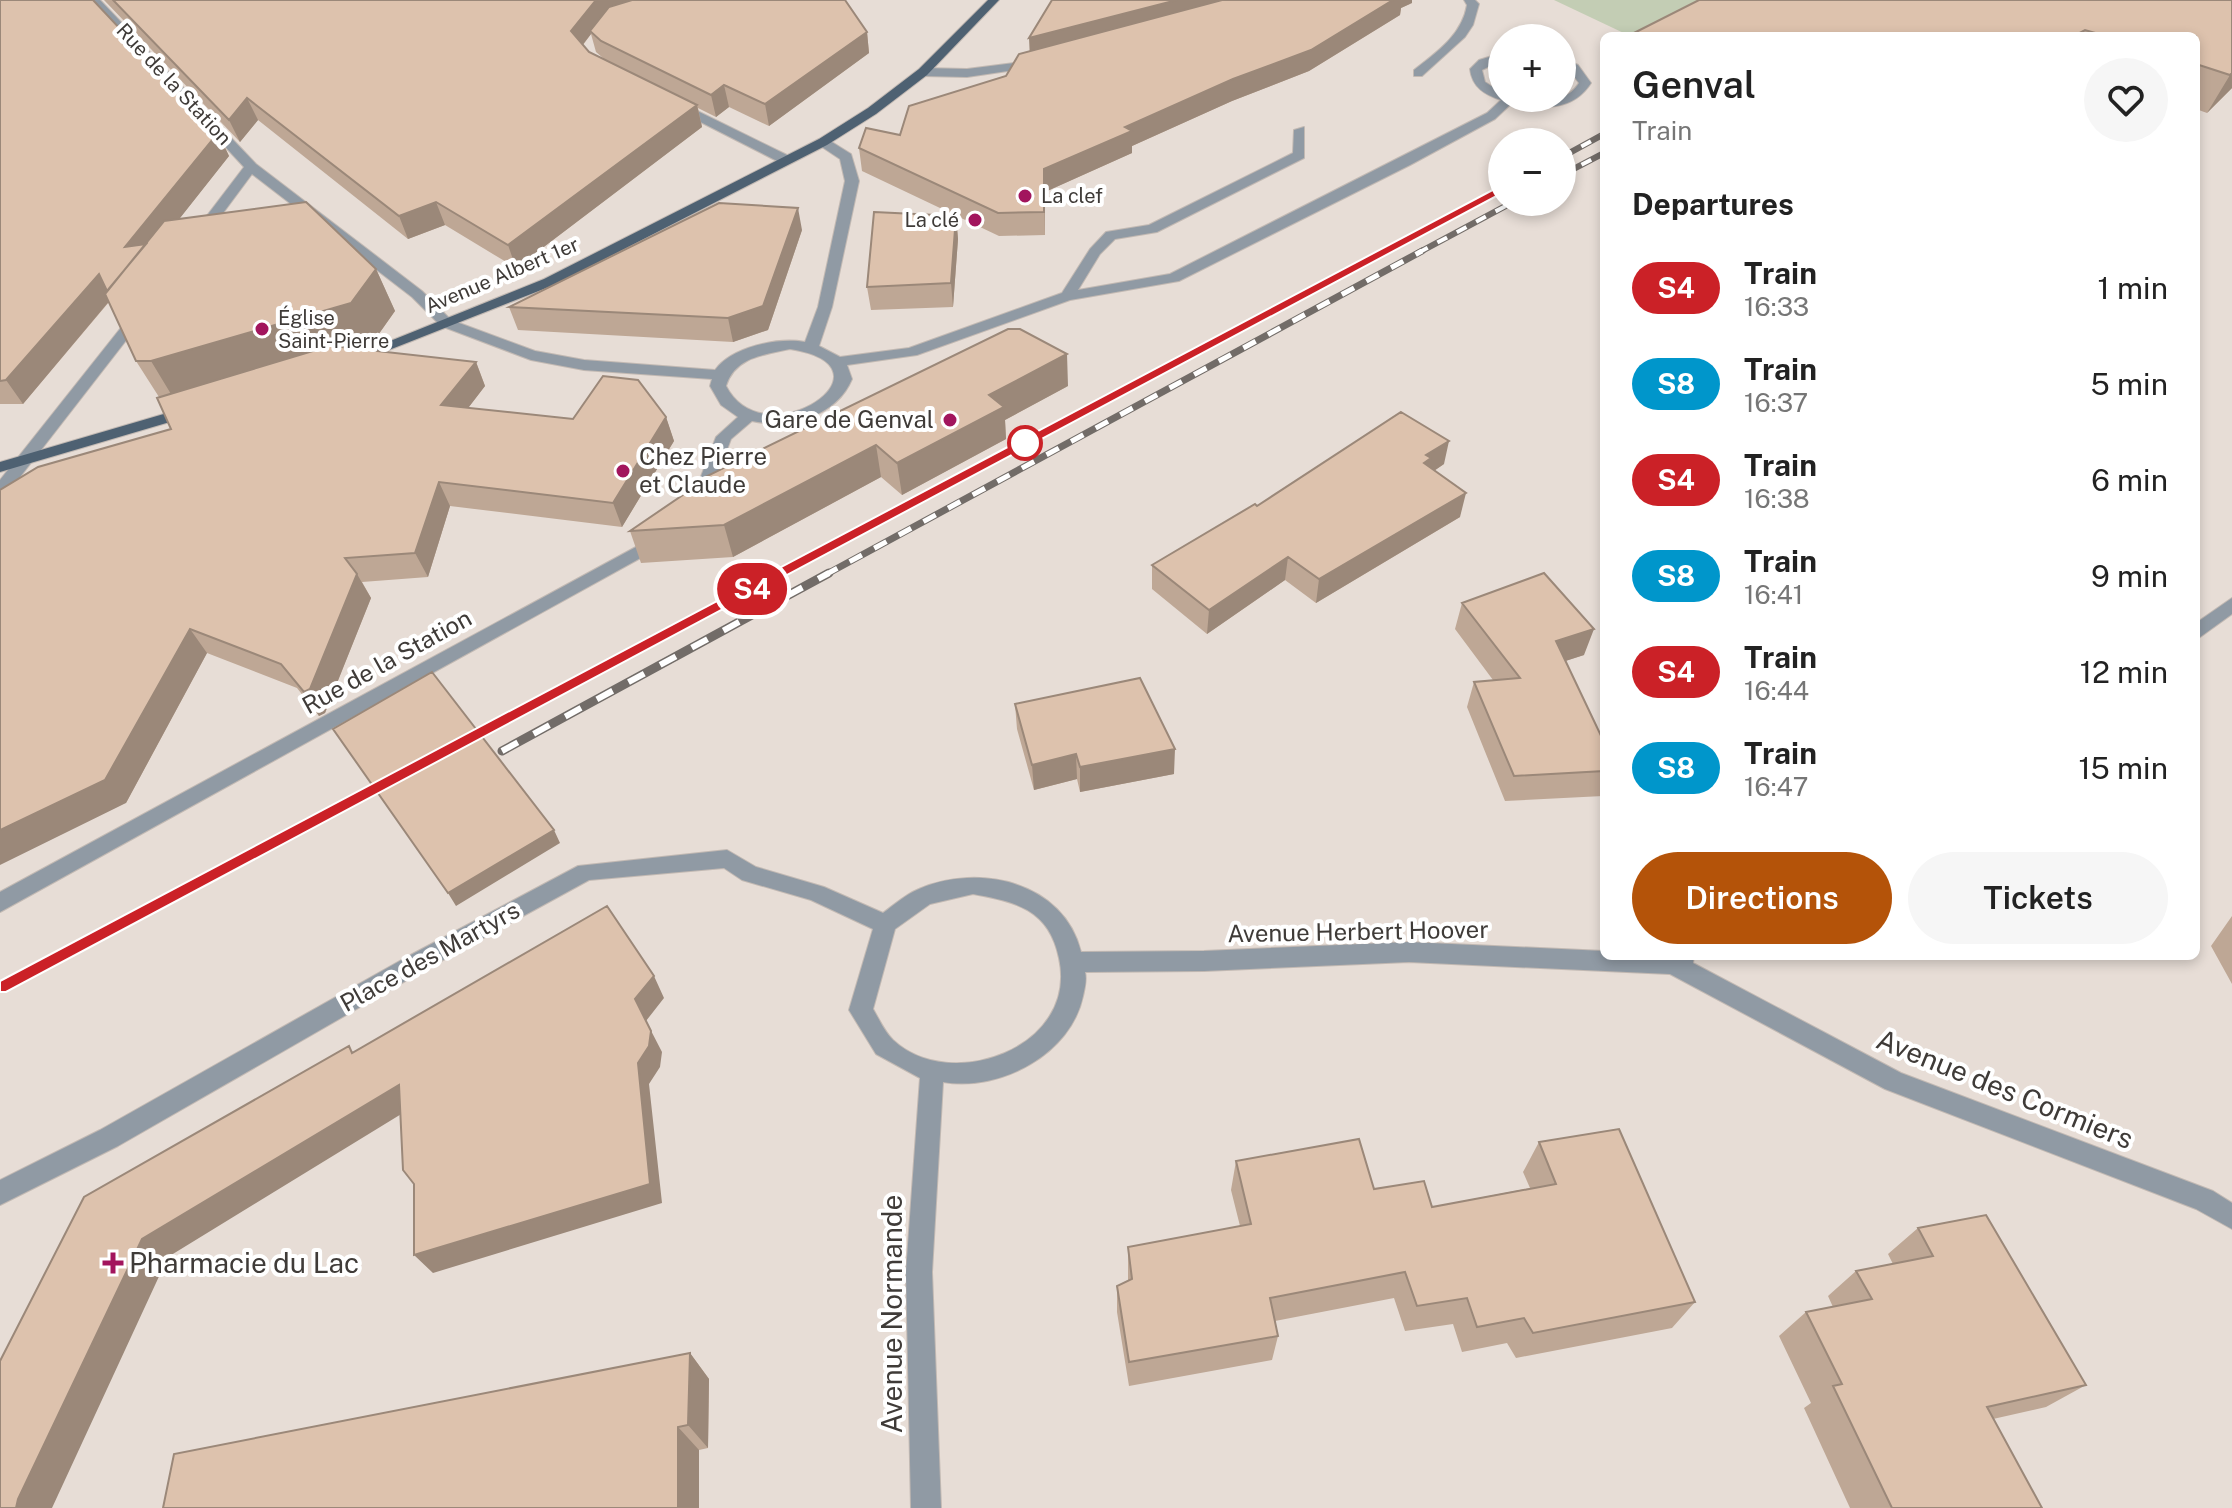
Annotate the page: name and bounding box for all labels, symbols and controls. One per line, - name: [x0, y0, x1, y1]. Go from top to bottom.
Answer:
- street label: Rue de la Station: [111, 18, 237, 150]
- map controls: [1488, 24, 1576, 216]
- button: +: [1488, 24, 1576, 112]
- button: heart: [2084, 58, 2168, 142]
- text: Genval: [1632, 62, 1756, 107]
- text: Train: [1632, 115, 1692, 146]
- button: −: [1488, 128, 1576, 216]
- place label: La clef: [1041, 184, 1103, 208]
- text: Departures: [1632, 186, 1794, 222]
- marker: La clef: [1016, 187, 1034, 205]
- place label: La clé: [904, 208, 959, 232]
- marker: La clé: [966, 211, 984, 229]
- street label: Avenue Albert 1er: [422, 232, 582, 318]
- text: Train: [1744, 255, 1817, 291]
- text: 1 min: [2098, 270, 2168, 306]
- text: S4: [1657, 271, 1695, 304]
- text: 16:33: [1744, 291, 1809, 322]
- place label: Église Saint-Pierre: [278, 305, 389, 353]
- marker: Église Saint-Pierre: [253, 320, 271, 338]
- text: Train: [1744, 351, 1817, 387]
- text: 5 min: [2091, 366, 2168, 402]
- text: S8: [1657, 367, 1695, 400]
- text: 16:37: [1744, 387, 1808, 418]
- place label: Gare de Genval: [764, 405, 934, 433]
- marker: Gare de Genval: [941, 411, 959, 429]
- unlabelled marker: [1008, 426, 1042, 460]
- place label: Chez Pierre et Claude: [639, 442, 767, 498]
- text: Train: [1744, 447, 1817, 483]
- marker: Chez Pierre et Claude: [614, 462, 632, 480]
- text: 6 min: [2091, 462, 2168, 498]
- text: S4: [1657, 463, 1695, 496]
- text: 16:38: [1744, 483, 1810, 514]
- text: Train: [1744, 543, 1817, 579]
- text: 9 min: [2091, 558, 2168, 594]
- text: S8: [1657, 559, 1695, 592]
- line badge: S4: [716, 563, 788, 615]
- text: S4: [733, 572, 771, 605]
- text: 16:41: [1744, 579, 1803, 610]
- street label: Rue de la Station: [297, 603, 476, 719]
- text: Train: [1744, 639, 1817, 675]
- text: 12 min: [2080, 654, 2168, 690]
- text: S4: [1657, 655, 1695, 688]
- text: 16:44: [1744, 675, 1809, 706]
- text: Train: [1744, 735, 1817, 771]
- text: 15 min: [2078, 750, 2168, 786]
- text: S8: [1657, 751, 1695, 784]
- text: 16:47: [1744, 771, 1808, 802]
- button: Directions: [1632, 852, 1892, 944]
- button: Tickets: [1908, 852, 2168, 944]
- street label: Place des Martyrs: [335, 895, 524, 1017]
- street label: Avenue Herbert Hoover: [1227, 915, 1489, 947]
- street label: Avenue des Cormiers: [1872, 1022, 2138, 1155]
- street label: Avenue Normande: [875, 1195, 908, 1433]
- place label: Pharmacie du Lac: [129, 1246, 359, 1279]
- marker: Pharmacie du Lac: [104, 1254, 122, 1272]

